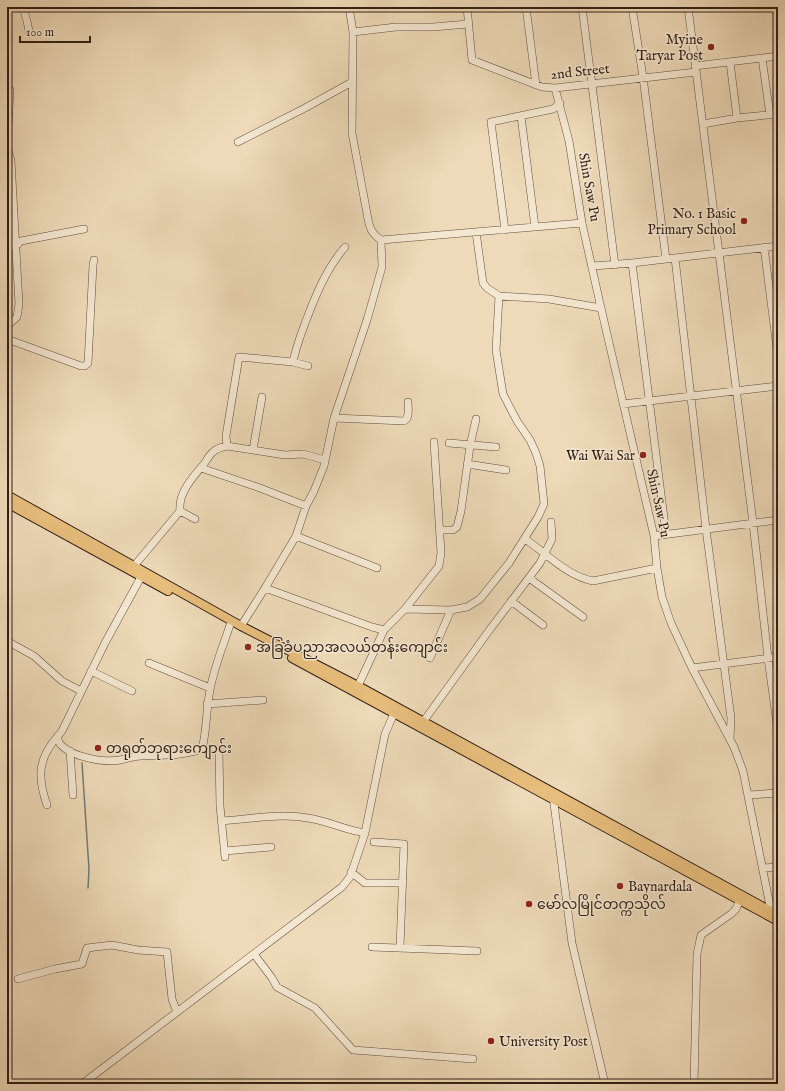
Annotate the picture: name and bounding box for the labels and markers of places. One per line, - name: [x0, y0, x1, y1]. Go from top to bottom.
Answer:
- place label: Myine Taryar Post: [637, 31, 704, 65]
- marker: Myine Taryar Post: [706, 42, 716, 52]
- place label: No. 1 Basic Primary School: [648, 205, 736, 239]
- marker: No. 1 Basic Primary School: [739, 216, 749, 226]
- place label: Wai Wai Sar: [566, 447, 635, 465]
- marker: Wai Wai Sar: [638, 450, 648, 460]
- place label: အခြခံပညာအလယ်တန်းကျောင်း: [256, 637, 448, 659]
- marker: အခြခံပညာအလယ်တန်းကျောင်း: [243, 642, 253, 652]
- place label: တရုတ်ဘုရားကျောင်း: [106, 738, 232, 760]
- marker: တရုတ်ဘုရားကျောင်း: [93, 743, 103, 753]
- place label: Baynardala: [628, 878, 693, 896]
- marker: Baynardala: [615, 881, 625, 891]
- place label: မော်လမြိုင်တက္ကသိုလ်: [537, 894, 666, 916]
- marker: မော်လမြိုင်တက္ကသိုလ်: [524, 899, 534, 909]
- place label: University Post: [499, 1033, 588, 1051]
- marker: University Post: [486, 1036, 496, 1046]

